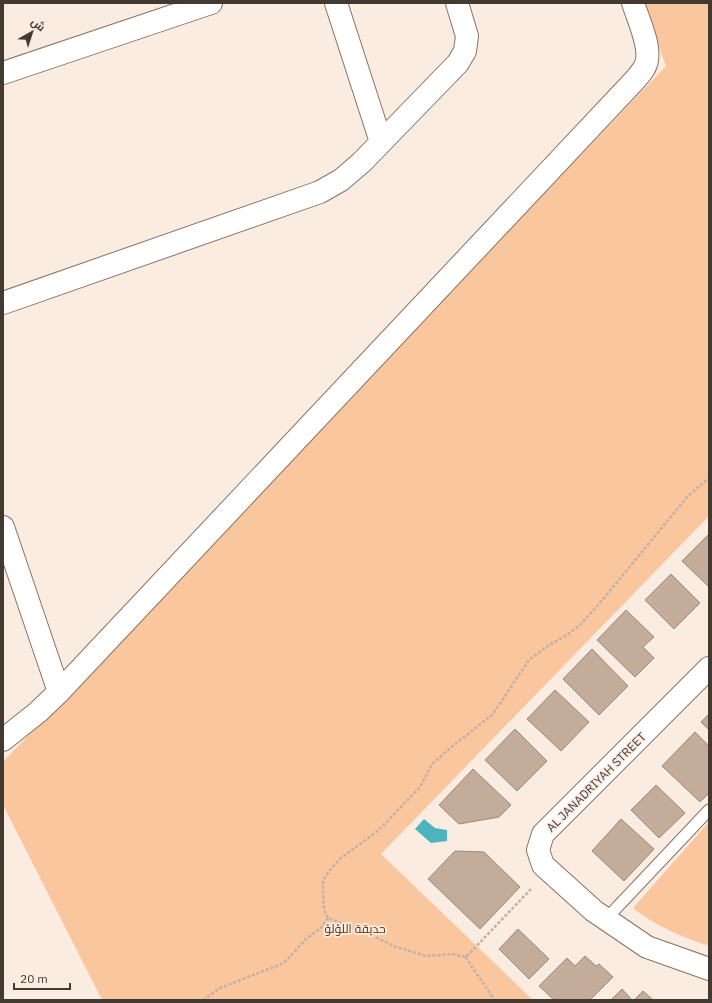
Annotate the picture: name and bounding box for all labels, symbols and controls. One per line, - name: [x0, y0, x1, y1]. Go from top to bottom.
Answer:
- north arrow: [12, 12, 52, 52]
- text: ش: [28, 14, 48, 34]
- street label: AL JANADRIYAH STREET: [543, 729, 649, 835]
- park label: حديقة اللؤلؤ: [324, 921, 386, 936]
- scale bar: [14, 965, 70, 991]
- text: 20 m: [20, 971, 48, 986]

